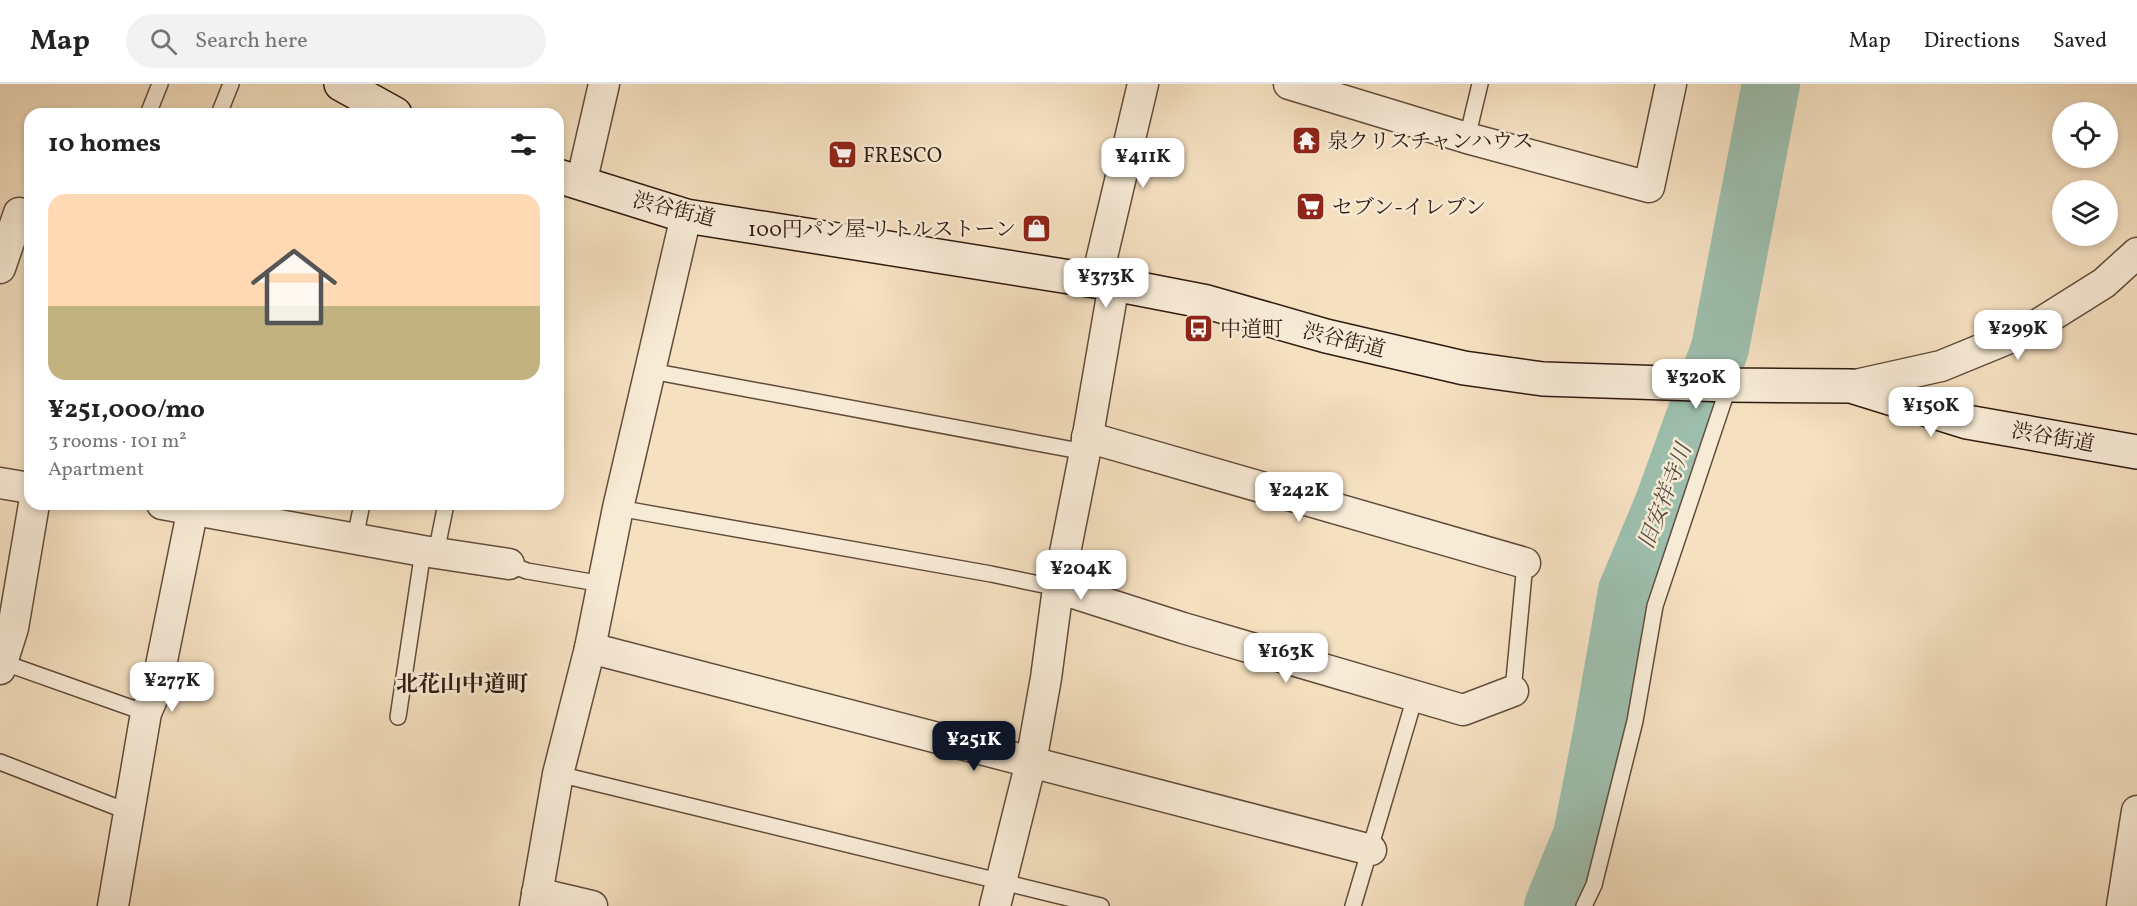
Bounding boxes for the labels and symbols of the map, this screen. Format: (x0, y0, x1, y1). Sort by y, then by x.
temple icon: 泉クリスチャンハウス (1290, 125, 1322, 157)
place label: 泉クリスチャンハウス (1327, 128, 1533, 157)
pin: ¥411K (1101, 138, 1185, 189)
supermarket icon: FRESCO (826, 139, 858, 171)
place label: FRESCO (863, 142, 942, 171)
street label: 渋谷街道 (629, 186, 718, 235)
supermarket icon: セブン-イレブン (1295, 191, 1327, 223)
place label: セブン-イレブン (1332, 194, 1486, 223)
shop icon: 100円パン屋 リトルストーン (1021, 213, 1053, 245)
place label: 100円パン屋 リトルストーン (748, 216, 1016, 245)
pin: ¥373K (1064, 258, 1148, 309)
pin: ¥299K (1976, 310, 2060, 361)
bus stop icon: 中道町 (1183, 313, 1215, 345)
place label: 中道町 (1220, 316, 1283, 345)
street label: 渋谷街道 (1299, 317, 1388, 366)
pin: ¥320K (1654, 359, 1738, 410)
pin: ¥150K (1889, 387, 1973, 438)
street label: 渋谷街道 (2009, 417, 2097, 460)
water label: 旧安祥寺川 (1632, 438, 1701, 554)
pin: ¥242K (1257, 472, 1341, 523)
pin: ¥204K (1039, 550, 1123, 601)
pin: ¥163K (1244, 633, 1328, 684)
pin: ¥277K (130, 662, 214, 713)
district label: 北花山中道町 (396, 670, 528, 701)
pin: ¥251K (932, 721, 1016, 772)

